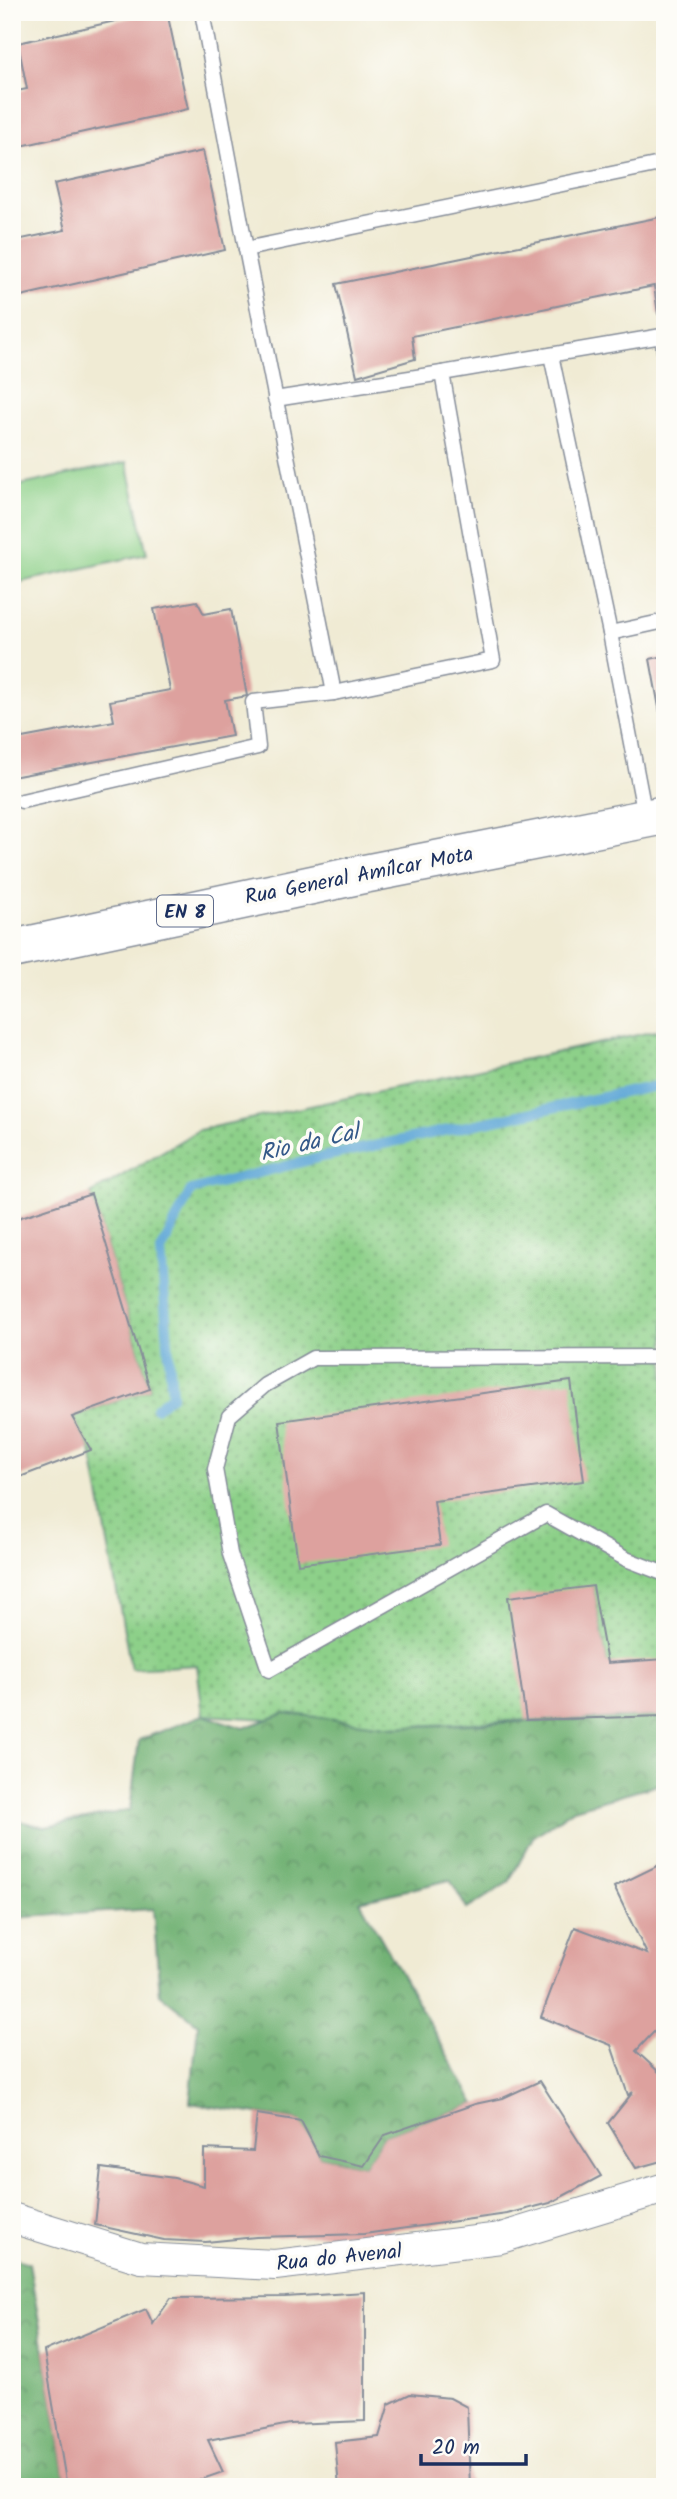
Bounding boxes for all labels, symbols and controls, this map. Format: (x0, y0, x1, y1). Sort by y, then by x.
street label: Rua General Amílcar Mota (242, 838, 476, 915)
road number: EN 8 (157, 896, 213, 926)
water label: Rio da Cal (257, 1114, 367, 1173)
street label: Rua do Avenal (275, 2235, 404, 2282)
scale bar (421, 2422, 526, 2466)
text: 20 m (432, 2432, 480, 2465)

